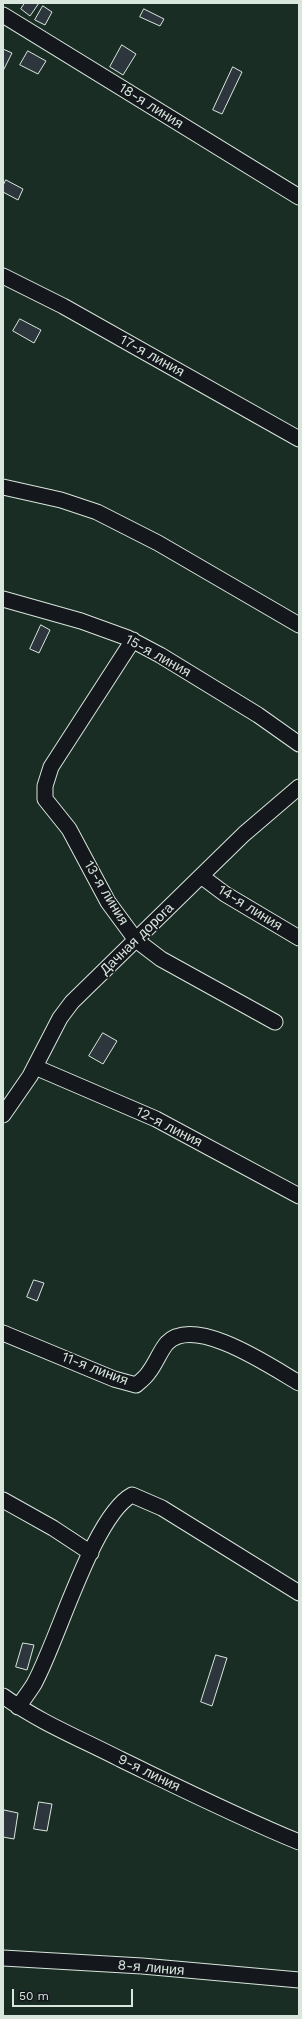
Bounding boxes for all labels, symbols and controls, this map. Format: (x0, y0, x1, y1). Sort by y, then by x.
street label: 18-я линия (116, 80, 186, 132)
street label: 17-я линия (117, 331, 187, 381)
street label: 15-я линия (122, 631, 194, 681)
street label: 13-я линия (80, 858, 132, 928)
street label: 14-я линия (215, 882, 285, 934)
street label: Дачная дорога (97, 900, 177, 978)
street label: 12-я линия (133, 1103, 205, 1151)
street label: 11-я линия (60, 1349, 130, 1389)
street label: 9-я линия (115, 1751, 183, 1795)
street label: 8-я линия (117, 1957, 185, 1979)
scale bar (14, 1981, 135, 2007)
text: 50 m (19, 1989, 49, 2003)

